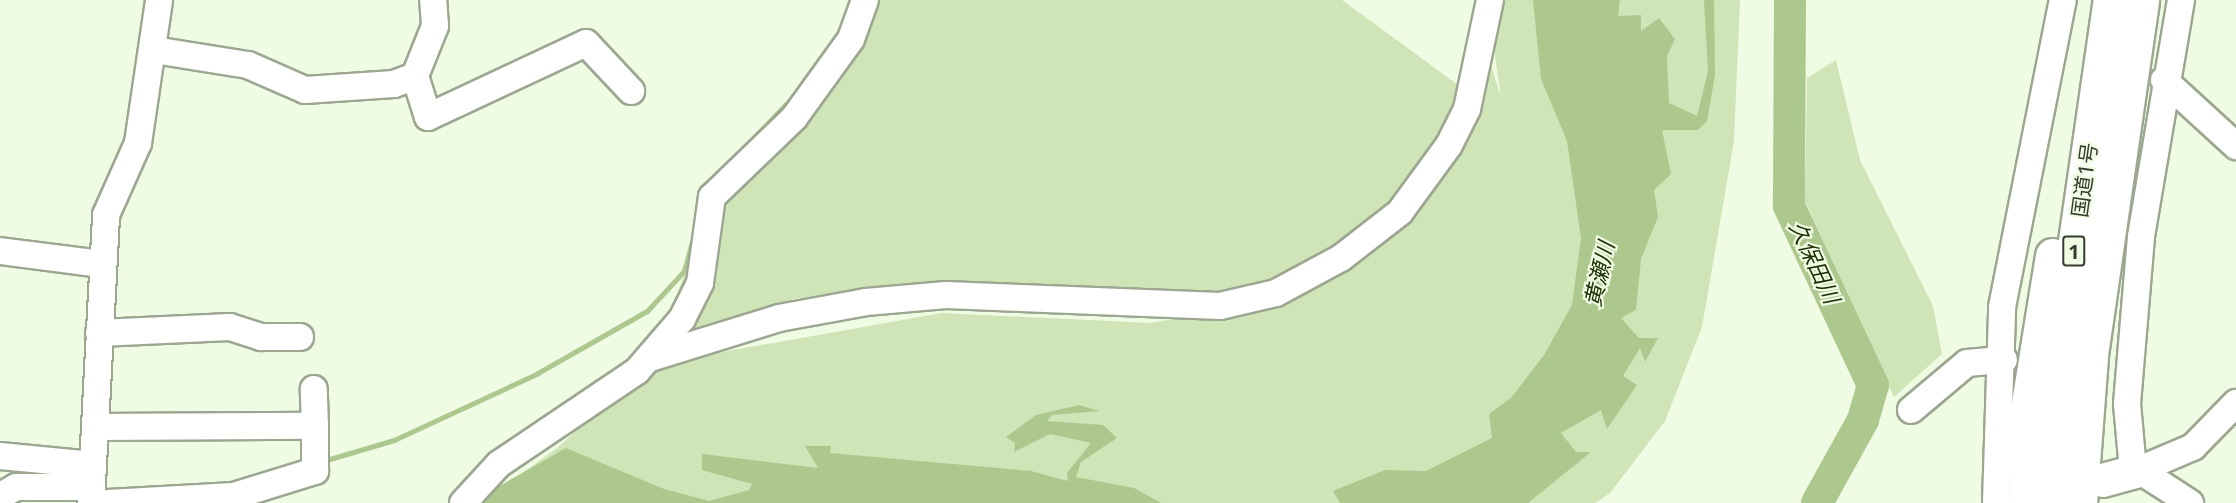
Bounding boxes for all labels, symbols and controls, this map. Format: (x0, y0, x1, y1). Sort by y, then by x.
street label: 国道1号 (2066, 141, 2102, 219)
water label: 久保田川 (1784, 217, 1846, 307)
road number: 1 (2062, 234, 2086, 268)
water label: 黄瀬川 (1579, 239, 1619, 309)

